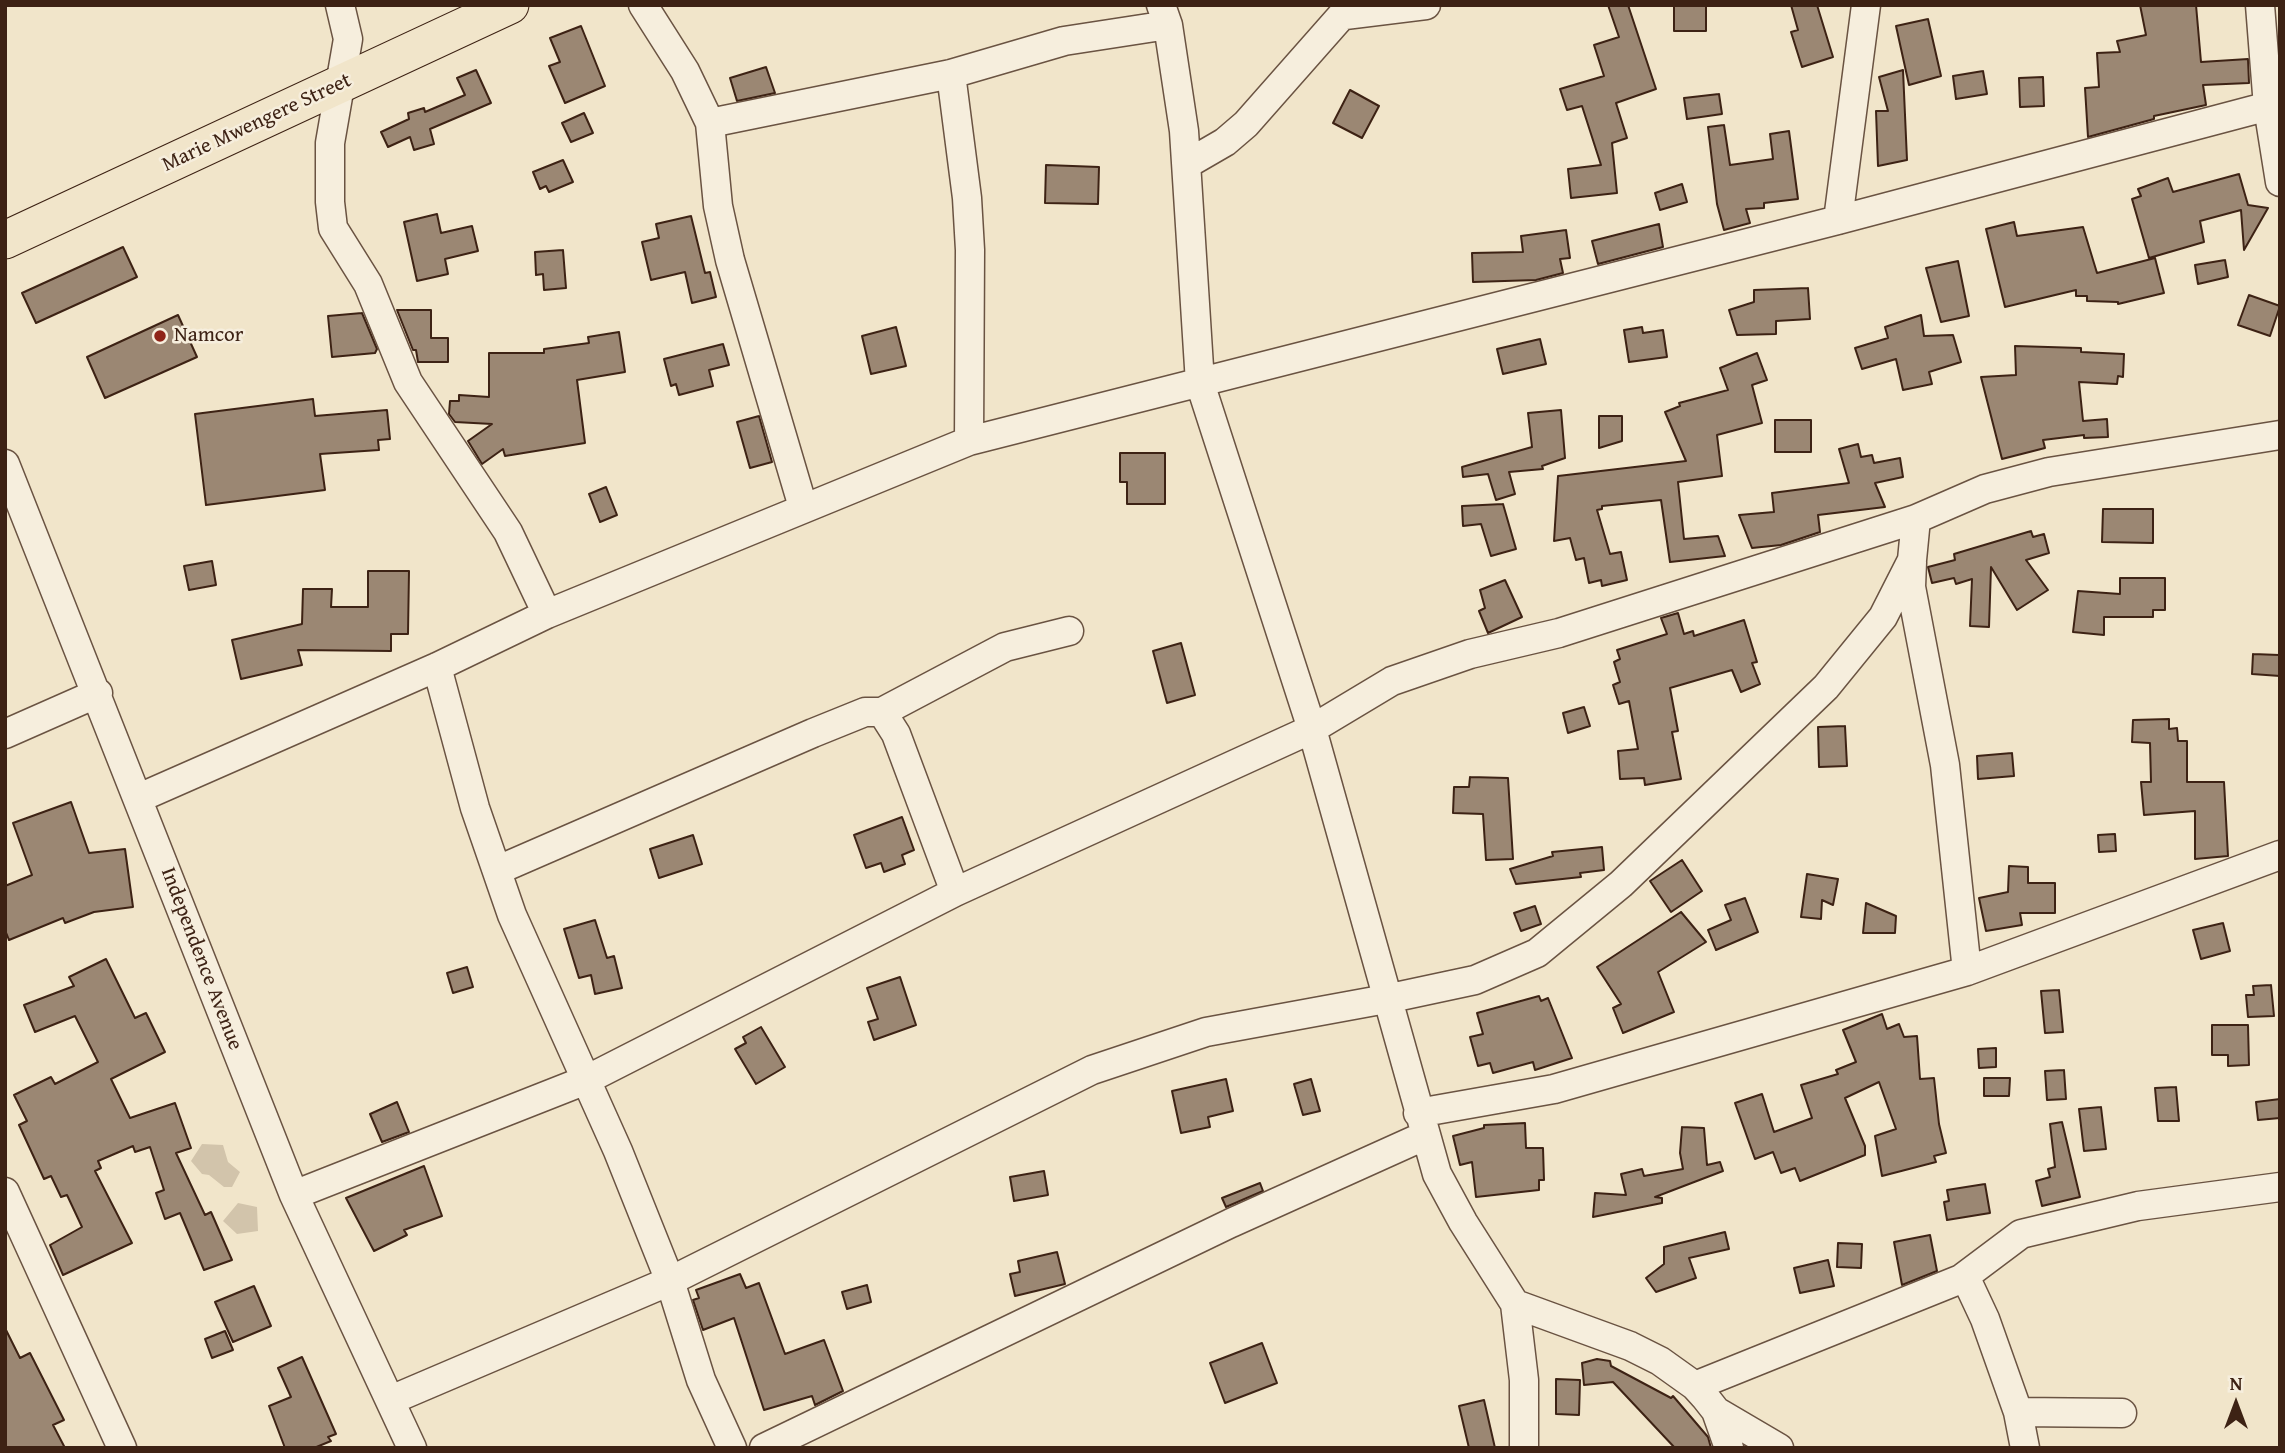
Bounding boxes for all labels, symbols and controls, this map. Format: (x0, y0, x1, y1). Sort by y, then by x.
street label: Marie Mwengere Street (158, 68, 356, 178)
place label: Namcor (174, 323, 243, 349)
marker: Namcor (152, 328, 168, 344)
street label: Independence Avenue (155, 864, 247, 1054)
north arrow (2201, 1369, 2271, 1439)
text: N (2230, 1369, 2242, 1397)

